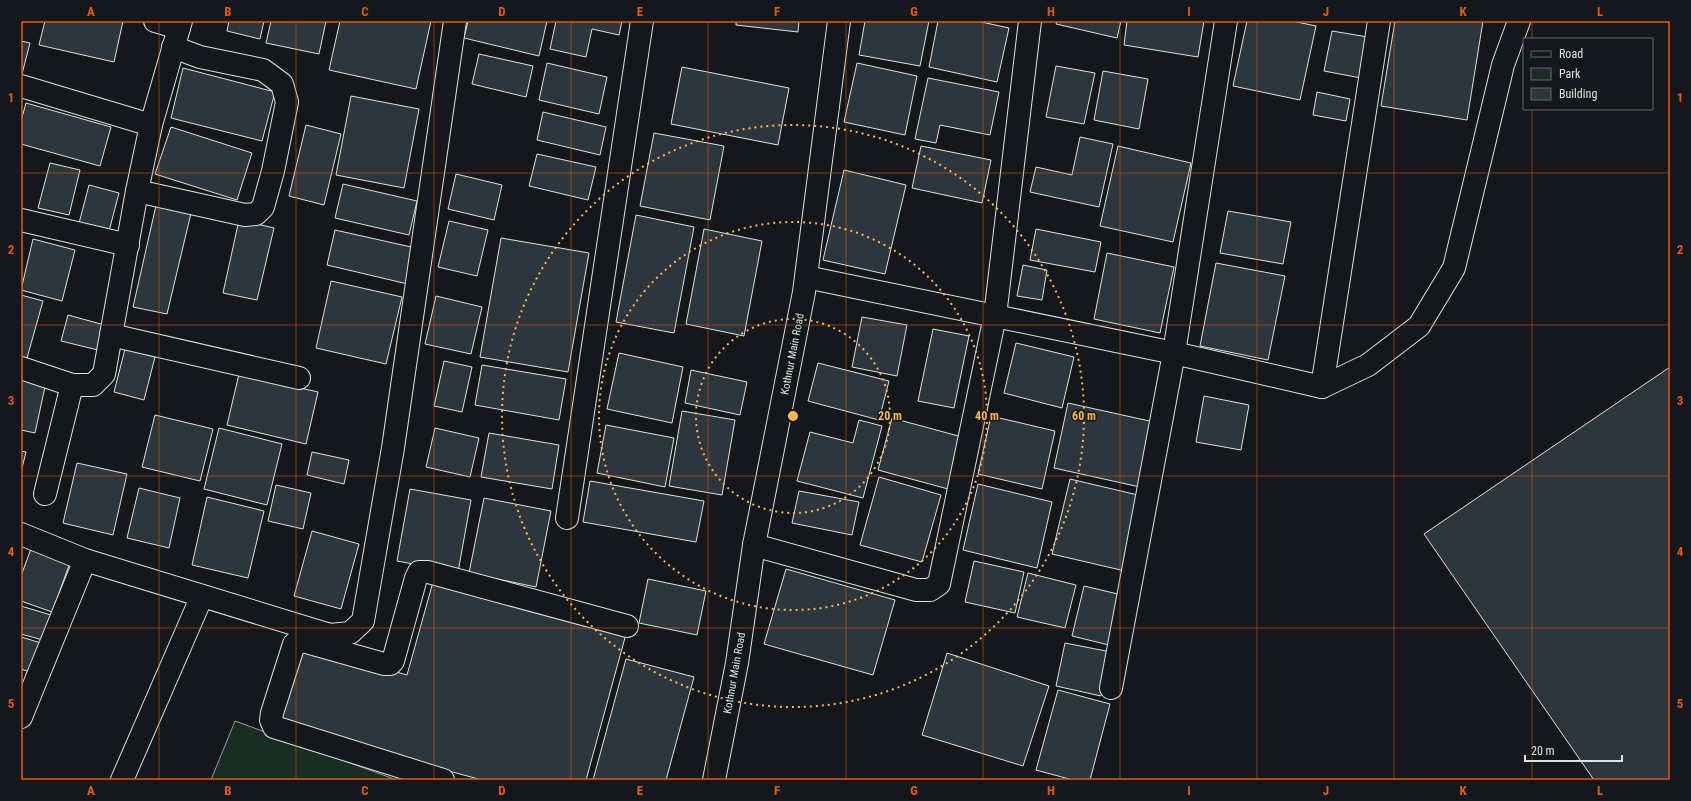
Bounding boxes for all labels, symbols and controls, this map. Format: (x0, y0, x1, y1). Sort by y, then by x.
text: A (87, 4, 95, 19)
text: B (224, 4, 232, 19)
text: C (361, 4, 369, 19)
text: D (498, 4, 506, 19)
text: E (637, 4, 644, 19)
text: F (774, 4, 780, 19)
text: G (910, 4, 918, 19)
text: H (1047, 4, 1055, 19)
text: I (1187, 4, 1191, 19)
text: J (1323, 4, 1329, 19)
text: K (1459, 4, 1467, 19)
text: L (1597, 4, 1603, 19)
legend (1523, 38, 1653, 110)
text: Road (1559, 47, 1583, 61)
text: Park (1559, 67, 1581, 81)
text: Building (1559, 87, 1597, 101)
text: 1 (8, 90, 14, 105)
text: 1 (1677, 90, 1683, 105)
text: 2 (8, 242, 15, 257)
text: 2 (1677, 242, 1684, 257)
street label: Kothnur Main Road (778, 312, 807, 396)
text: 3 (8, 393, 14, 408)
text: 3 (1677, 393, 1683, 408)
centre of rings (786, 409, 800, 423)
text: 20 m (878, 409, 902, 423)
text: 40 m (975, 409, 999, 423)
text: 60 m (1072, 409, 1096, 423)
text: 4 (8, 544, 15, 559)
text: 4 (1677, 544, 1684, 559)
street label: Kothnur Main Road (721, 631, 748, 715)
text: 5 (8, 696, 15, 711)
text: 5 (1677, 696, 1684, 711)
scale bar (1525, 737, 1622, 763)
text: 20 m (1531, 744, 1555, 758)
text: A (87, 783, 95, 798)
text: B (224, 783, 232, 798)
text: C (361, 783, 369, 798)
text: D (498, 783, 506, 798)
text: E (637, 783, 644, 798)
text: F (774, 783, 780, 798)
text: G (910, 783, 918, 798)
text: H (1047, 783, 1055, 798)
text: I (1187, 783, 1191, 798)
text: J (1323, 783, 1329, 798)
text: K (1459, 783, 1467, 798)
text: L (1597, 783, 1603, 798)

